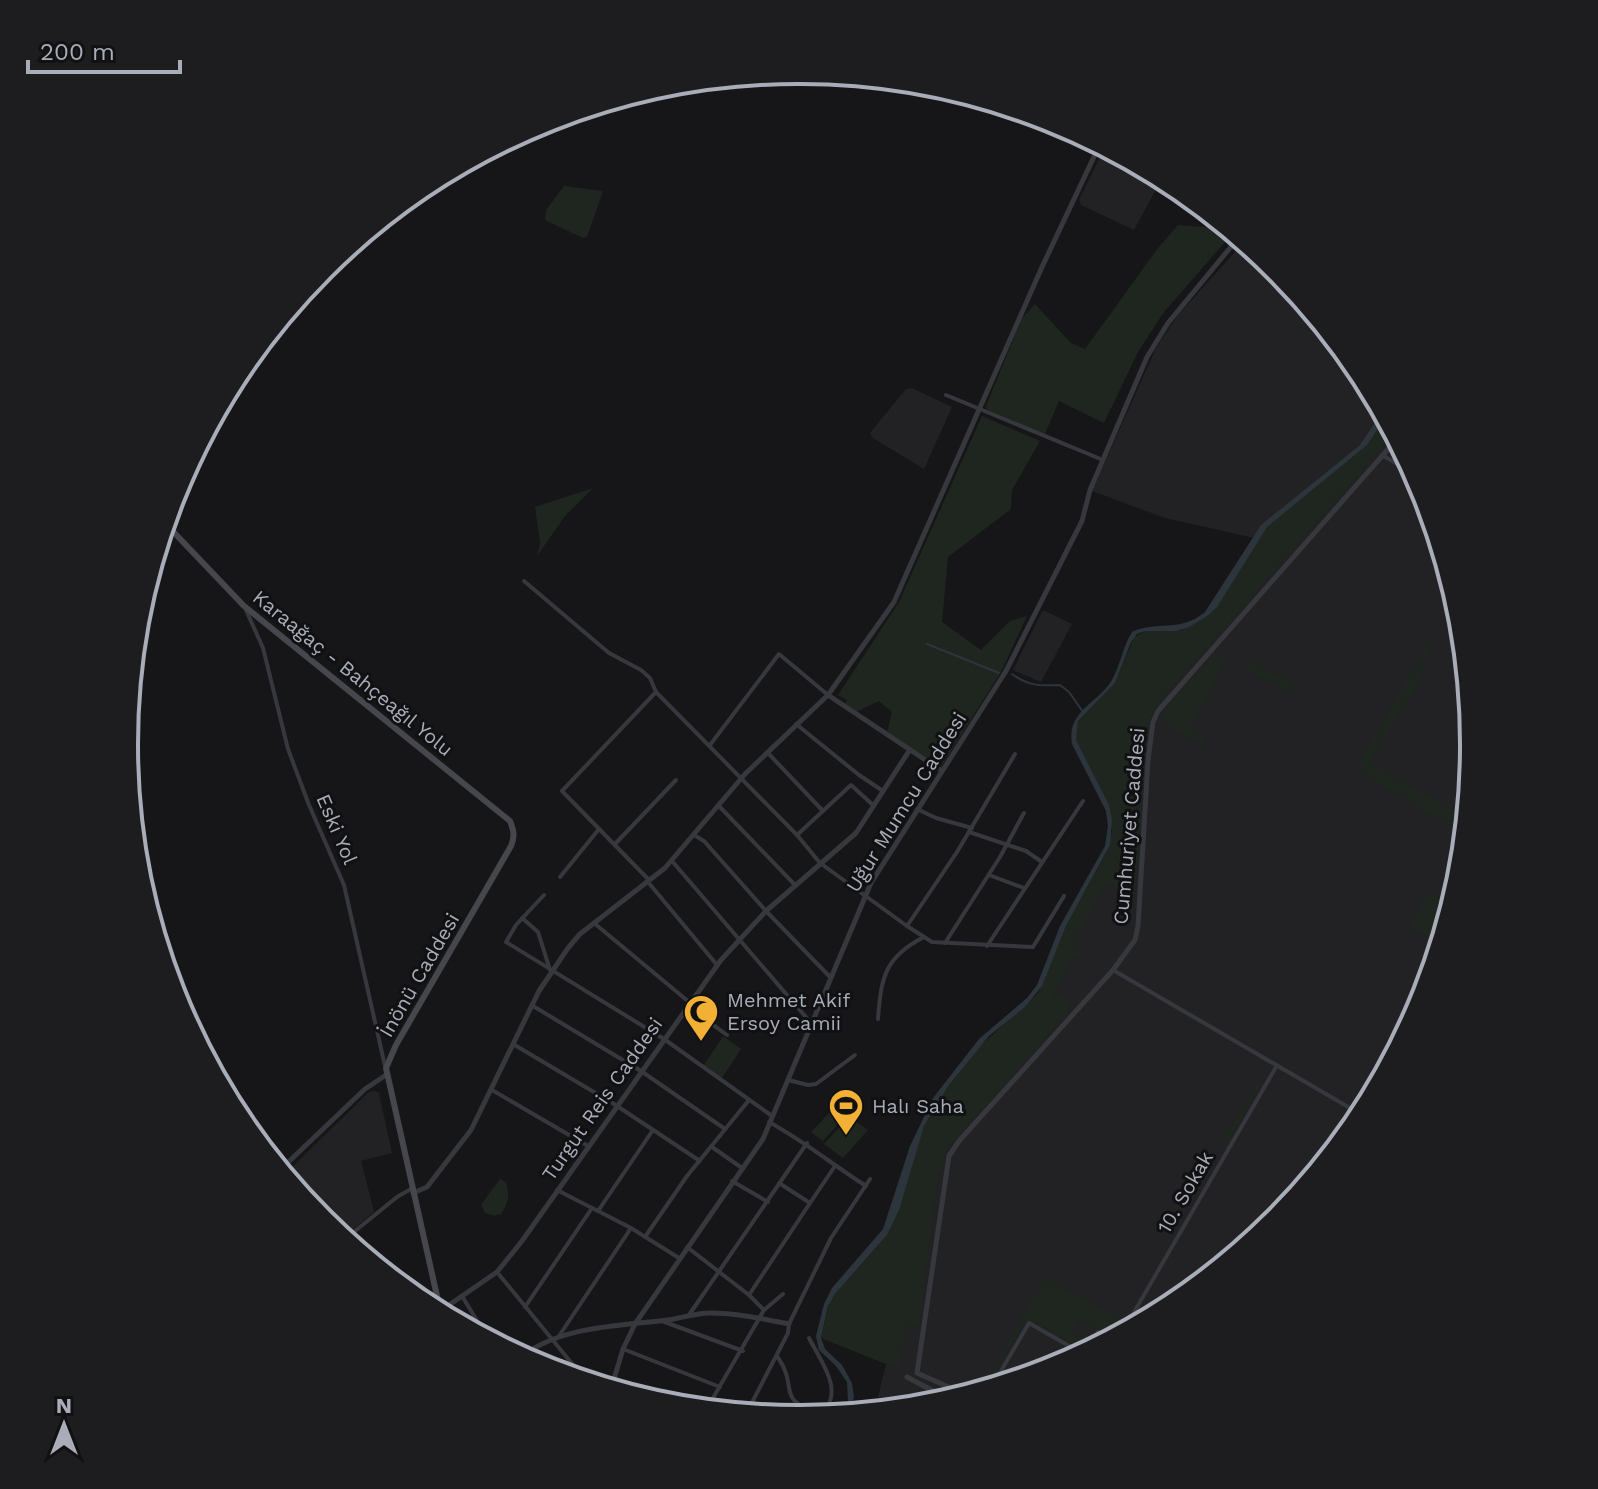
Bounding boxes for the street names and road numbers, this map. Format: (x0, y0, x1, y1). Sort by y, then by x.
street label: Karaağaç - Bahçeağıl Yolu (248, 585, 458, 761)
street label: Uğur Mumcu Caddesi (841, 708, 971, 896)
street label: Cumhuriyet Caddesi (1108, 727, 1150, 925)
street label: Eski Yol (311, 790, 363, 868)
street label: İnönü Caddesi (374, 909, 464, 1041)
street label: Turgut Reis Caddesi (537, 1013, 667, 1185)
street label: 10. Sokak (1152, 1147, 1218, 1237)

